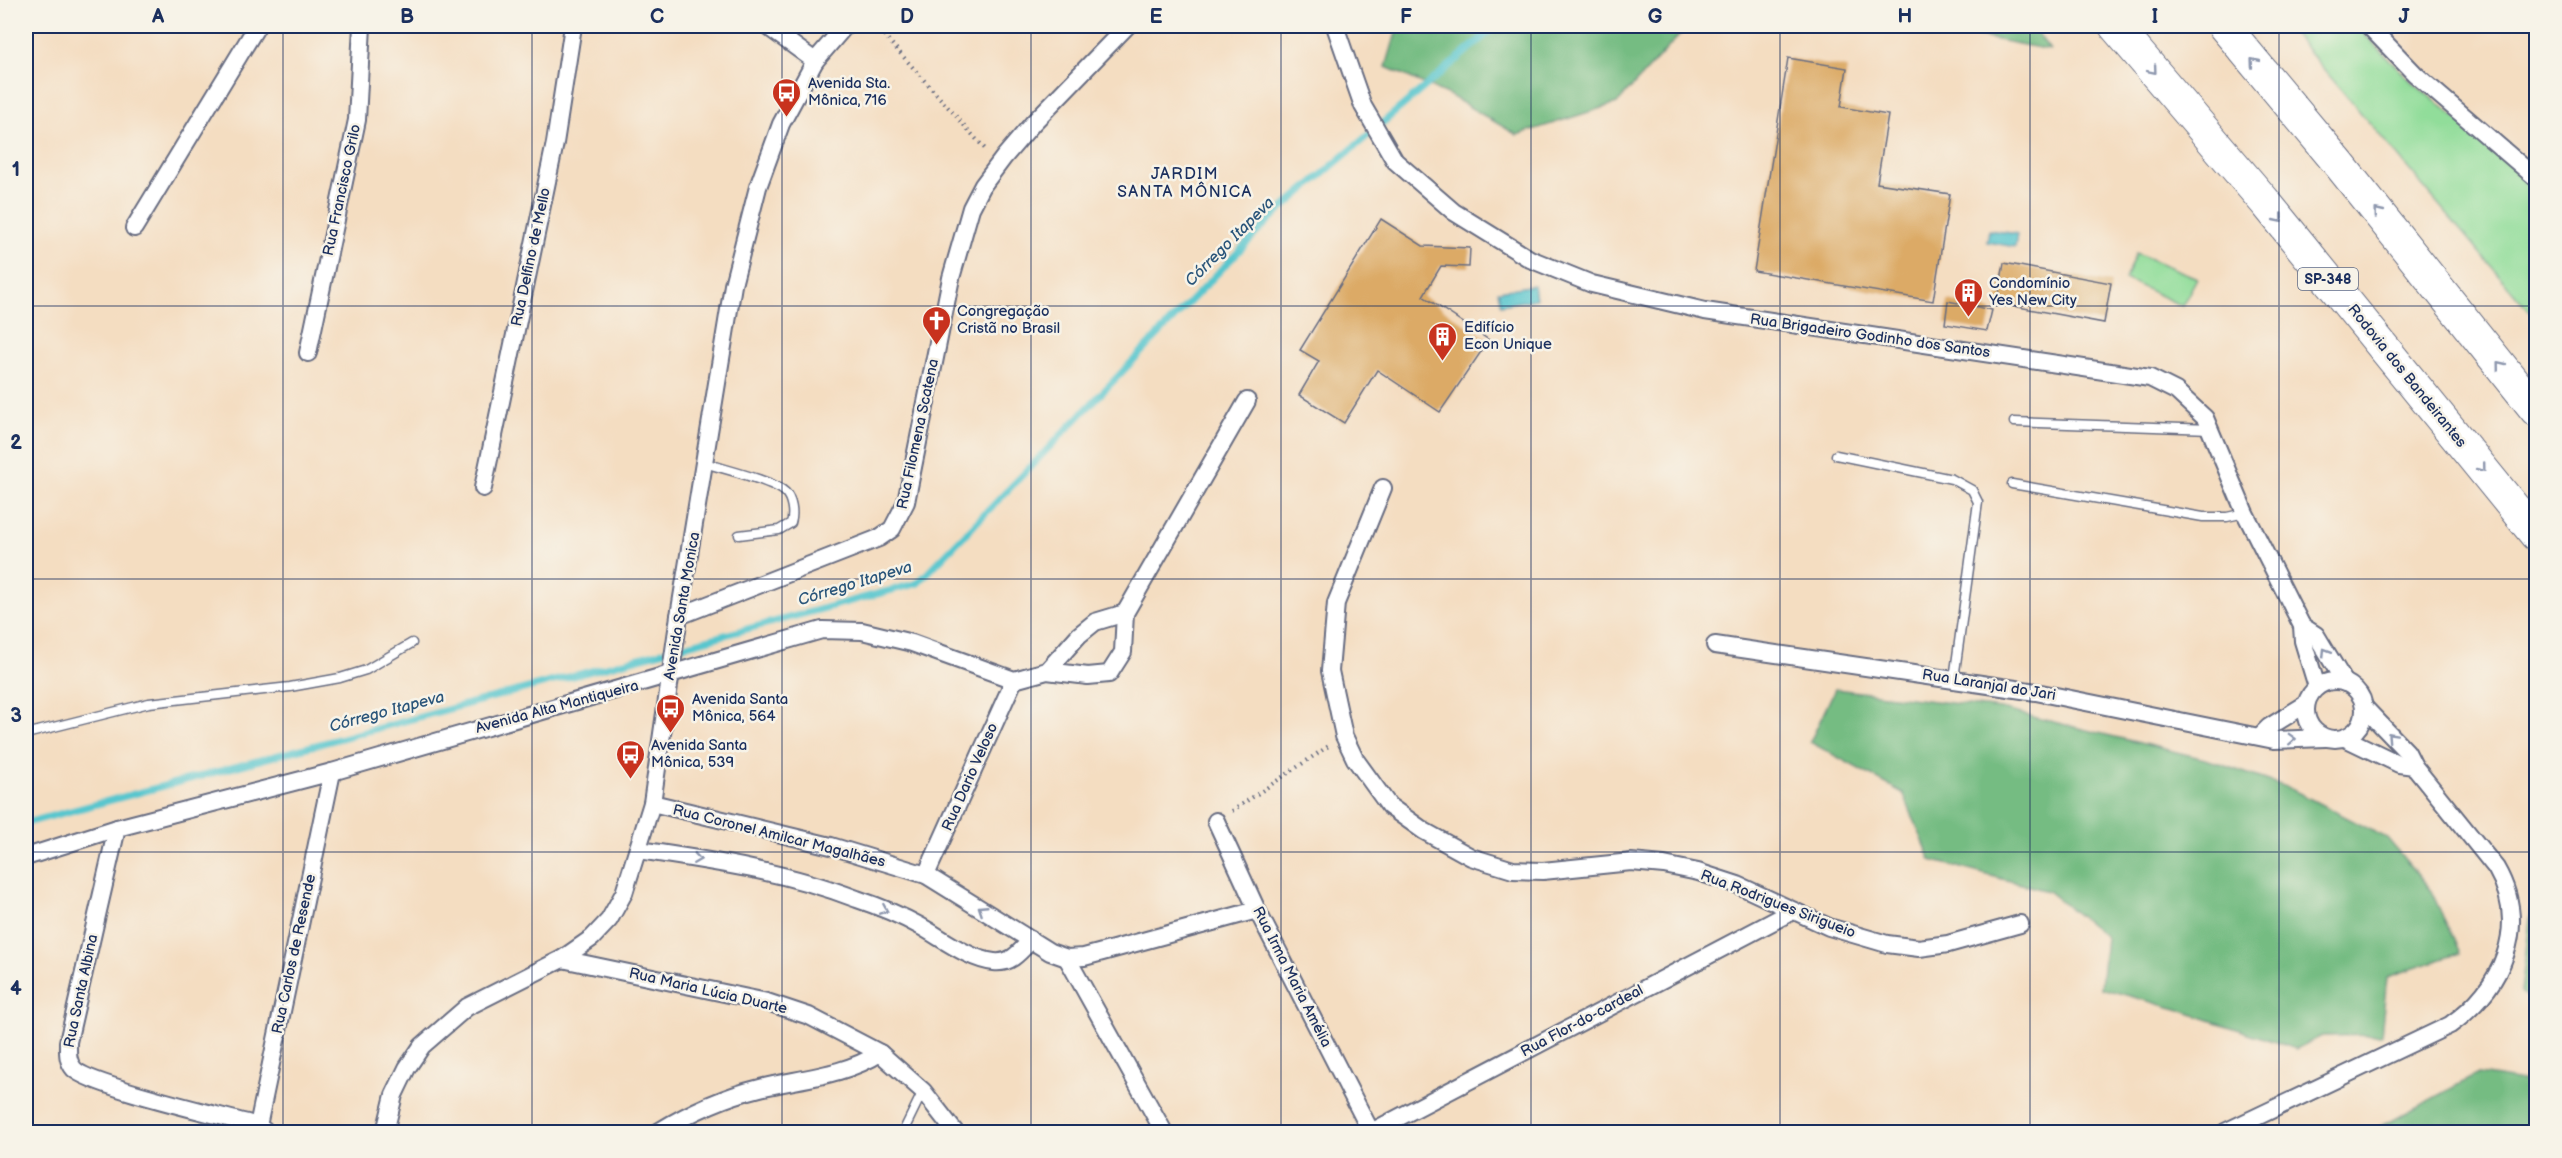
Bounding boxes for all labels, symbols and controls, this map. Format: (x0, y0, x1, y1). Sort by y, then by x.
text: A (151, 5, 165, 29)
text: B (400, 5, 414, 29)
text: C (650, 5, 664, 29)
text: D (900, 5, 914, 29)
text: E (1150, 5, 1163, 29)
text: F (1400, 5, 1412, 29)
text: G (1648, 5, 1663, 29)
text: H (1898, 5, 1912, 29)
text: I (2152, 5, 2158, 29)
text: J (2399, 5, 2411, 29)
one-way arrow (2251, 58, 2262, 69)
one-way arrow (2146, 63, 2157, 74)
place label: Avenida Sta. Mônica, 716 (808, 74, 890, 110)
bus stop icon: Avenida Sta. Mônica, 716 (771, 76, 803, 118)
street label: Rua Francisco Grilo (319, 123, 365, 257)
text: 1 (12, 158, 20, 182)
district label: JARDIM SANTA MÔNICA (1117, 165, 1253, 202)
street label: Rua Delfino de Mello (507, 186, 555, 328)
water label: Córrego Itapeva (1181, 193, 1279, 291)
one-way arrow (2374, 208, 2385, 219)
one-way arrow (2272, 212, 2283, 223)
road number: SP-348 (2298, 268, 2358, 290)
place label: Condomínio Yes New City (1988, 274, 2077, 310)
building icon: Condomínio Yes New City (1952, 276, 1984, 318)
street label: Rodovia dos Bandeirantes (2343, 301, 2471, 452)
place label: Congregação Cristã no Brasil (957, 302, 1060, 338)
church icon: Congregação Cristã no Brasil (920, 304, 952, 346)
street label: Rua Brigadeiro Godinho dos Santos (1749, 310, 1992, 362)
place label: Edifício Econ Unique (1464, 318, 1552, 354)
building icon: Edifício Econ Unique (1427, 320, 1459, 362)
street label: Rua Filomena Scatena (893, 357, 943, 511)
one-way arrow (2496, 361, 2507, 372)
text: 2 (10, 431, 22, 455)
one-way arrow (2474, 461, 2485, 472)
street label: Avenida Santa Monica (660, 530, 704, 682)
water label: Córrego Itapeva (796, 558, 914, 610)
one-way arrow (2322, 648, 2334, 658)
street label: Rua Laranjal do Jari (1921, 665, 2057, 705)
street label: Avenida Alta Mantiqueira (473, 676, 641, 738)
water label: Córrego Itapeva (327, 688, 447, 736)
place label: Avenida Santa Mônica, 564 (692, 690, 788, 726)
bus stop icon: Avenida Santa Mônica, 564 (655, 692, 687, 734)
text: 3 (10, 704, 22, 728)
street label: Rua Dario Veloso (938, 720, 1002, 834)
one-way arrow (2387, 732, 2398, 742)
one-way arrow (2288, 733, 2297, 745)
place label: Avenida Santa Mônica, 539 (651, 736, 747, 772)
bus stop icon: Avenida Santa Mônica, 539 (614, 738, 646, 780)
street label: Rua Coronel Amilcar Magalhães (671, 800, 888, 872)
one-way arrow (692, 852, 701, 864)
street label: Rua Rodrigues Sirigueio (1698, 866, 1858, 942)
street label: Rua Carlos de Resende (268, 872, 320, 1036)
one-way arrow (878, 903, 889, 915)
street label: Rua Irma Maria Amélia (1248, 903, 1336, 1051)
one-way arrow (977, 905, 988, 916)
street label: Rua Santa Albina (60, 933, 102, 1049)
street label: Rua Maria Lúcia Duarte (627, 964, 789, 1018)
text: 4 (10, 977, 22, 1001)
street label: Rua Flor-do-cardeal (1517, 981, 1647, 1061)

